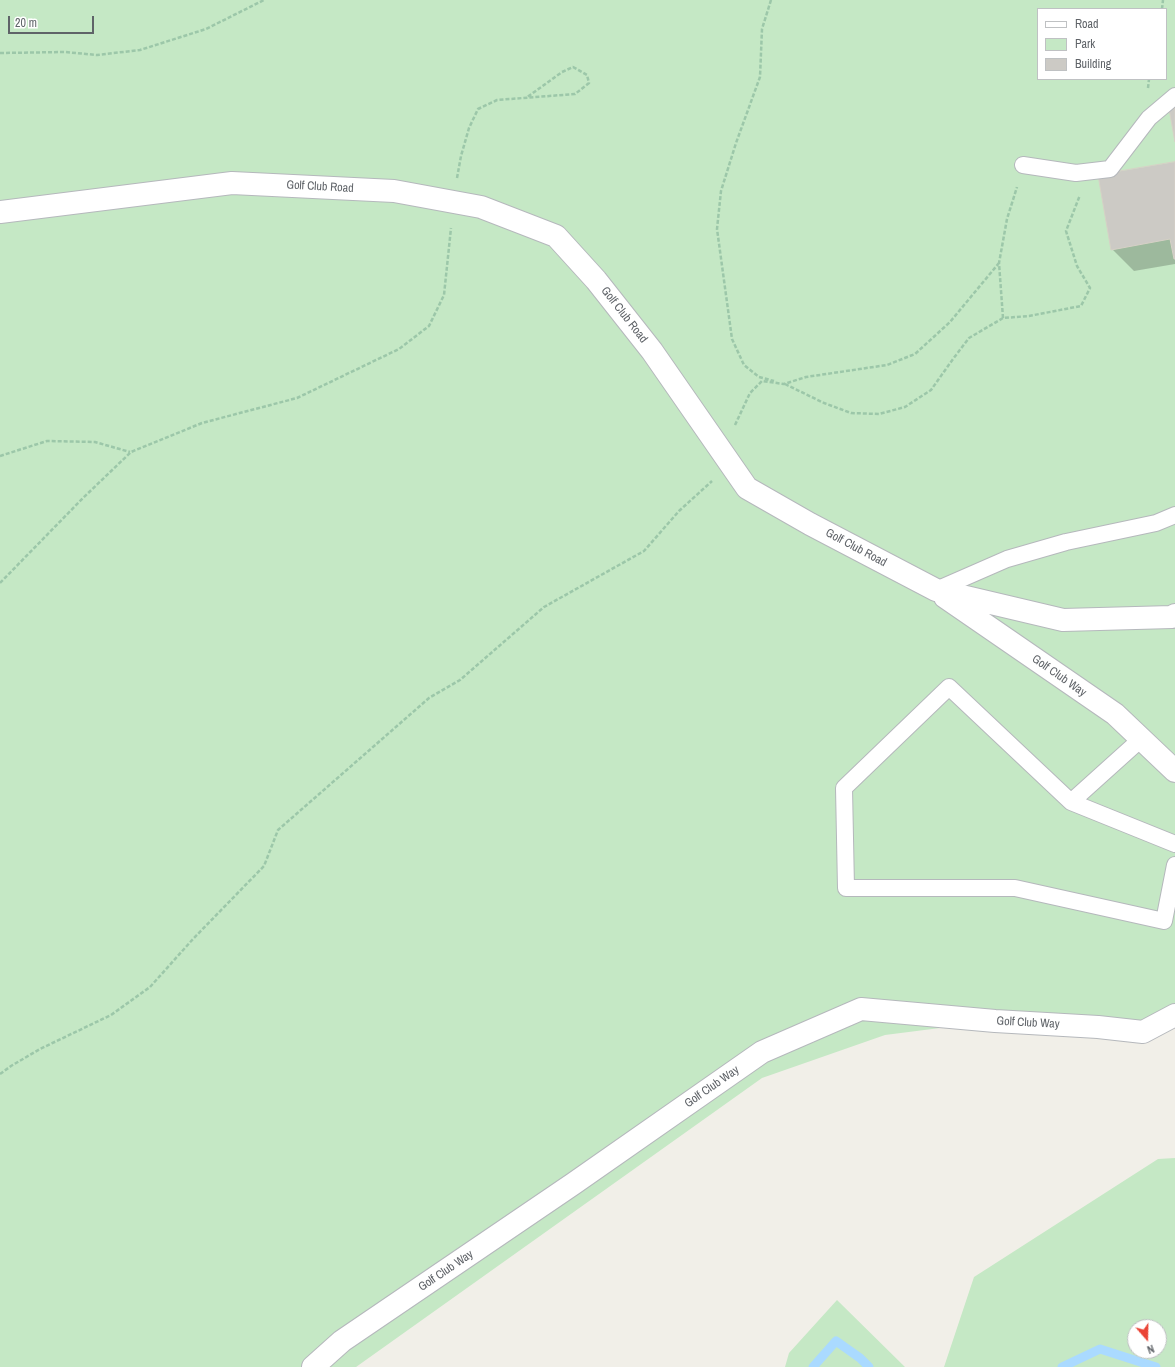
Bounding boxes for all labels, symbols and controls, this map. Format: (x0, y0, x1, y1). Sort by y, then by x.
scale bar (10, 8, 96, 34)
legend (1037, 8, 1167, 80)
text: 20 m (15, 15, 37, 31)
text: Road (1075, 16, 1099, 32)
text: Park (1075, 36, 1095, 52)
text: Building (1075, 56, 1111, 72)
street label: Golf Club Road (286, 178, 354, 196)
street label: Golf Club Road (598, 284, 650, 346)
street label: Golf Club Road (823, 526, 889, 570)
street label: Golf Club Way (1029, 652, 1089, 700)
street label: Golf Club Way (996, 1014, 1060, 1032)
street label: Golf Club Way (682, 1063, 742, 1111)
street label: Golf Club Way (416, 1247, 476, 1295)
north arrow (1127, 1319, 1167, 1359)
text: N (1145, 1342, 1156, 1357)

